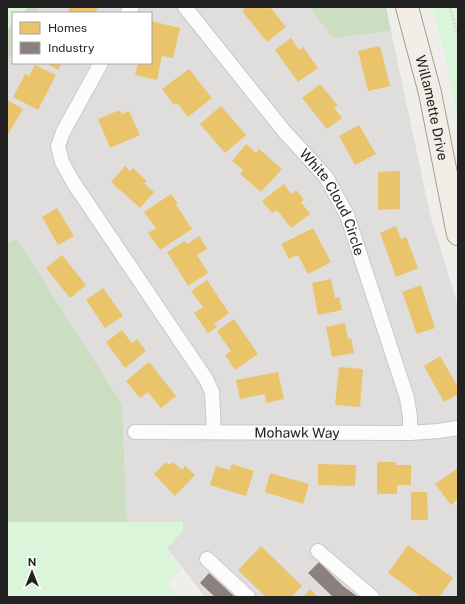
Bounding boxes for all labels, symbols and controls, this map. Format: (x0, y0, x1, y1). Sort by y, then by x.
legend (12, 12, 152, 64)
text: Homes (48, 21, 87, 35)
text: Industry (48, 41, 95, 55)
street label: Willamette Drive (412, 53, 451, 162)
street label: White Cloud Circle (296, 146, 368, 257)
street label: Mohawk Way (254, 424, 340, 441)
north arrow (12, 552, 52, 592)
text: N (28, 556, 36, 568)

